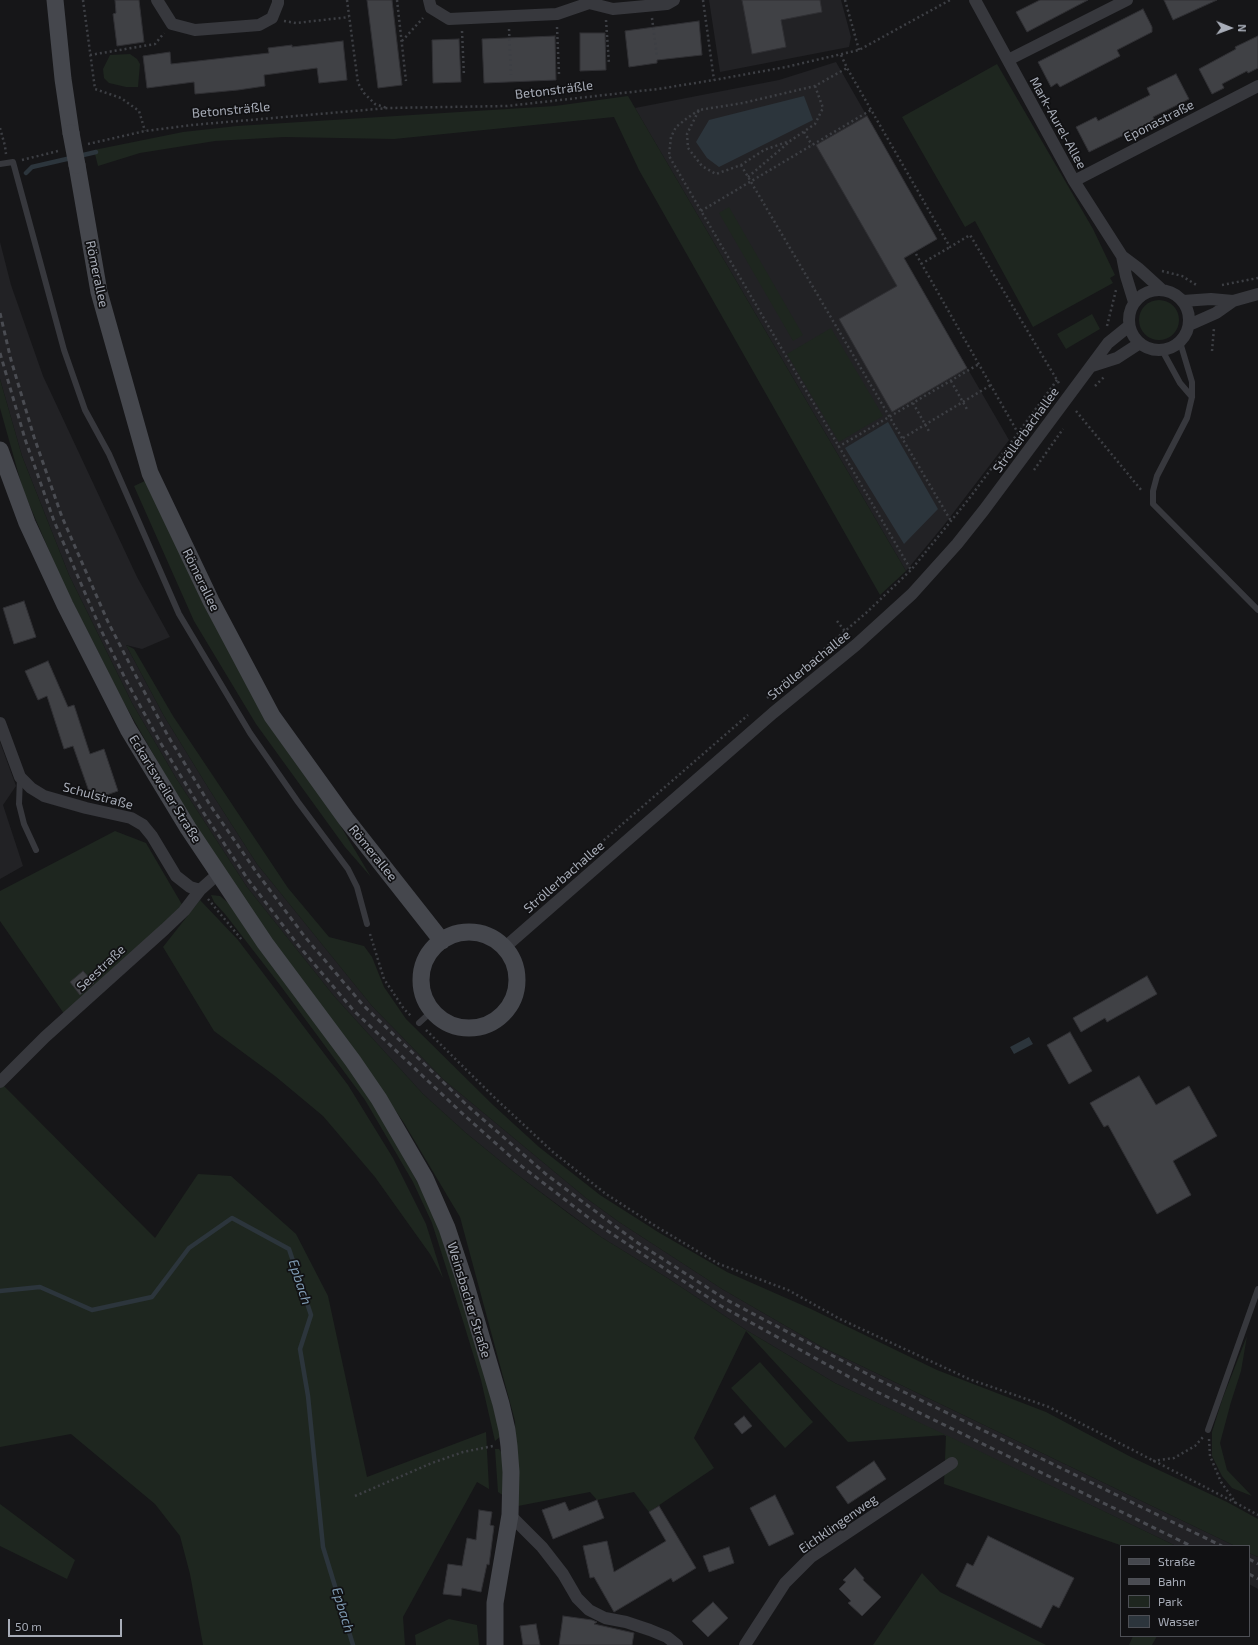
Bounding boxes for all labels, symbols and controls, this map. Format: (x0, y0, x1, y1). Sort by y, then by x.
north arrow (1210, 8, 1250, 48)
text: N (1236, 24, 1249, 32)
street label: Mark-Aurel-Allee (1026, 74, 1090, 172)
street label: Betonsträßle (514, 77, 594, 103)
street label: Eponastraße (1121, 97, 1197, 145)
street label: Betonsträßle (191, 99, 271, 121)
street label: Römerallee (82, 239, 112, 309)
street label: Ströllerbachallee (990, 384, 1062, 476)
street label: Römerallee (179, 546, 223, 614)
street label: Ströllerbachallee (765, 627, 853, 703)
street label: Eckartsweiler Straße (125, 732, 205, 846)
street label: Schulstraße (61, 779, 135, 813)
street label: Römerallee (346, 822, 400, 884)
street label: Ströllerbachallee (520, 838, 608, 916)
street label: Seestraße (73, 942, 129, 994)
street label: Weinsbacher Straße (444, 1240, 494, 1360)
water label: Epbach (285, 1257, 315, 1307)
street label: Eichklingenweg (796, 1491, 880, 1557)
legend (1120, 1545, 1250, 1637)
text: Straße (1158, 1554, 1195, 1568)
text: Bahn (1158, 1574, 1186, 1588)
water label: Epbach (328, 1585, 358, 1635)
text: Park (1158, 1594, 1183, 1608)
scale bar (10, 1611, 124, 1637)
text: Wasser (1158, 1614, 1199, 1628)
text: 50 m (15, 1619, 42, 1633)

